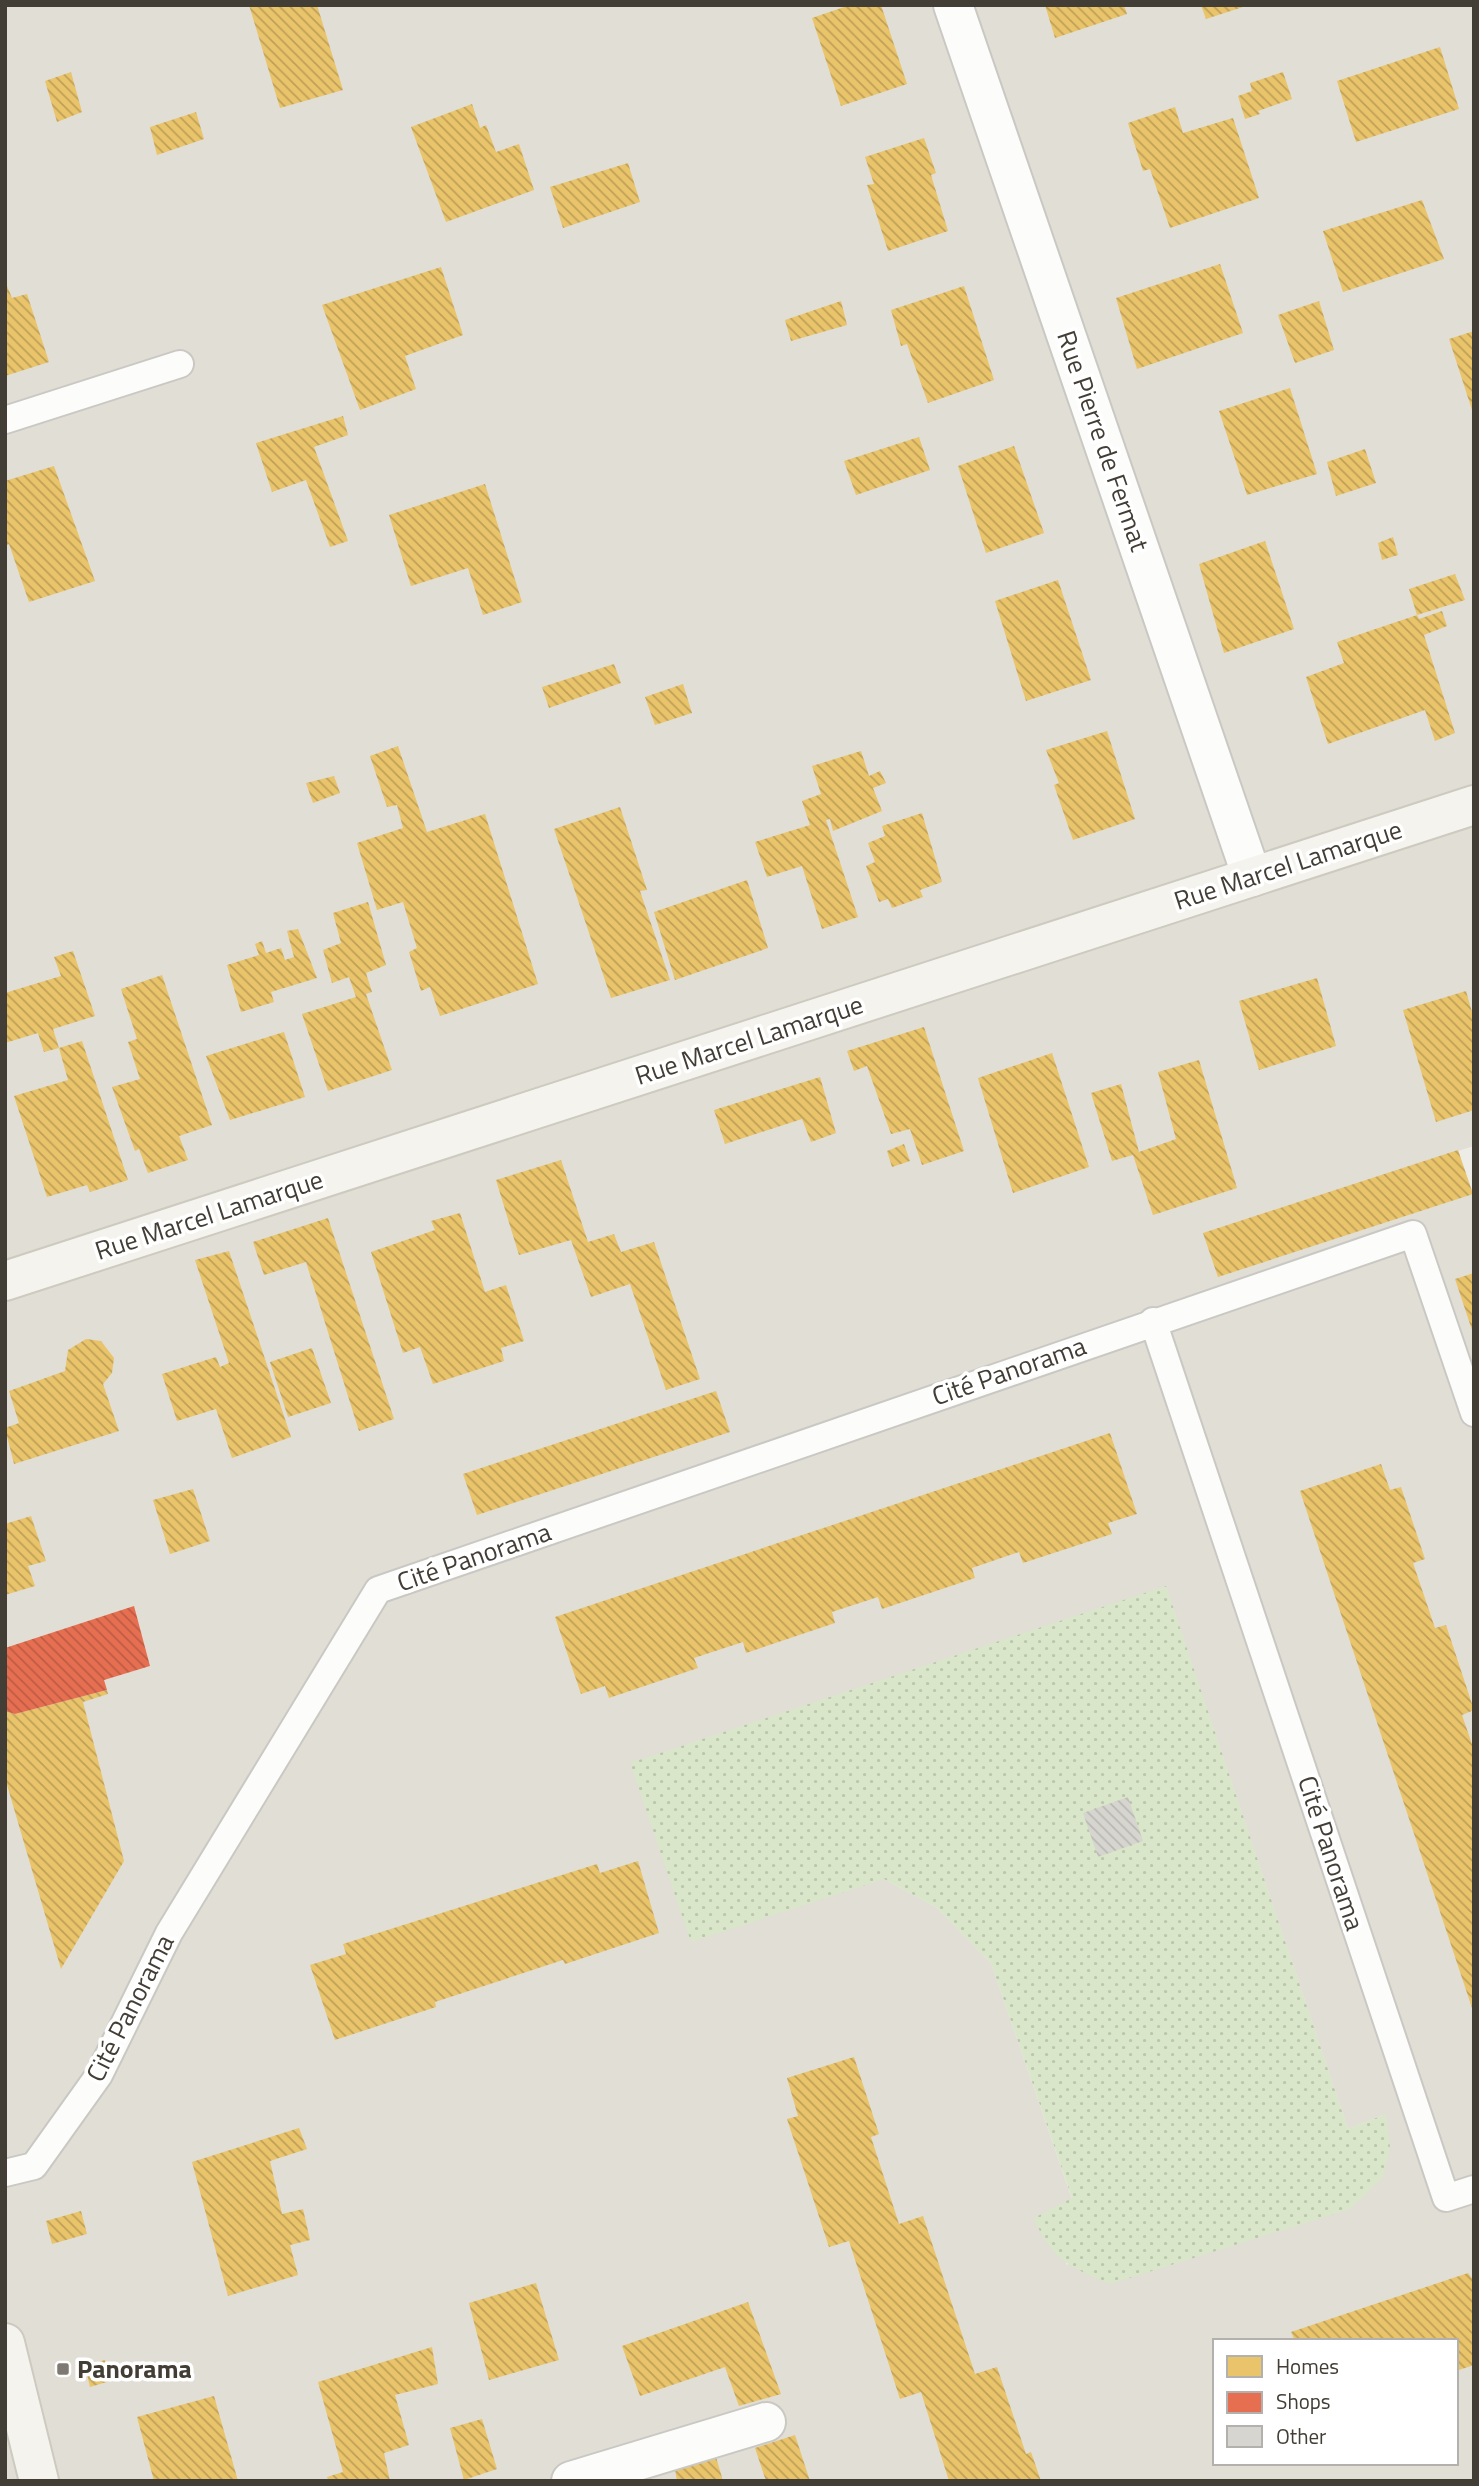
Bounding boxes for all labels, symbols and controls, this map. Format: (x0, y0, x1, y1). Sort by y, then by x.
street label: Rue Pierre de Fermat (1047, 325, 1160, 557)
street label: Rue Marcel Lamarque (1169, 809, 1407, 920)
street label: Rue Marcel Lamarque (630, 984, 868, 1095)
street label: Rue Marcel Lamarque (90, 1159, 328, 1270)
street label: Cité Panorama (927, 1326, 1091, 1415)
street label: Cité Panorama (392, 1512, 556, 1601)
street label: Cité Panorama (1288, 1770, 1375, 1935)
street label: Cité Panorama (76, 1927, 183, 2088)
legend (1213, 2339, 1458, 2465)
place label: Panorama (77, 2349, 192, 2388)
text: Homes (1276, 2350, 1339, 2382)
marker: Panorama (55, 2361, 71, 2377)
text: Shops (1276, 2385, 1331, 2417)
text: Other (1276, 2420, 1326, 2452)

